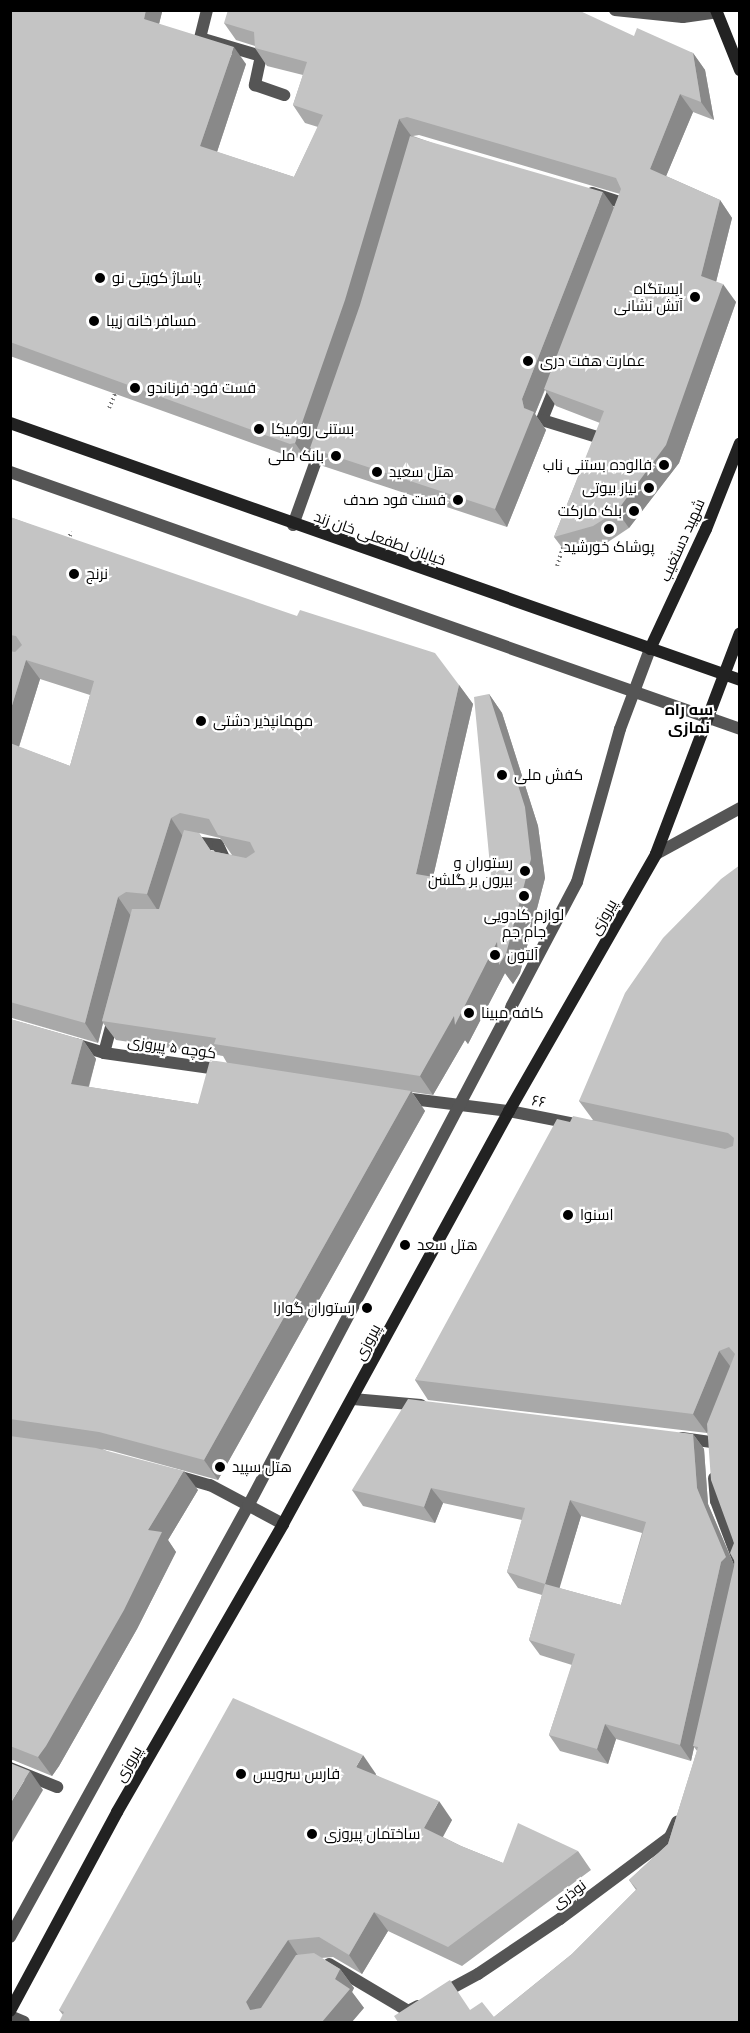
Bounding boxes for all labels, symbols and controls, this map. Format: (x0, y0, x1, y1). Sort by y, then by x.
place label: پاساژ کویتی نو (112, 269, 201, 287)
marker: پاساژ کویتی نو (93, 271, 107, 285)
place label: ایستگاه آتش نشانی (614, 279, 683, 314)
marker: ایستگاه آتش نشانی (688, 290, 702, 304)
place label: مسافر خانه زیبا (106, 312, 196, 330)
marker: مسافر خانه زیبا (87, 314, 101, 328)
place label: عمارت هفت دری (540, 352, 645, 370)
marker: عمارت هفت دری (521, 354, 535, 368)
place label: فست فود فرناندو (147, 379, 256, 397)
marker: فست فود فرناندو (128, 381, 142, 395)
place label: بستنی رومیکا (271, 420, 354, 438)
marker: بستنی رومیکا (252, 422, 266, 436)
place label: بانک ملی (268, 447, 324, 465)
marker: بانک ملی (329, 449, 343, 463)
place label: فالوده بستنی ناب (543, 456, 652, 474)
marker: فالوده بستنی ناب (657, 458, 671, 472)
place label: هتل سعيد (389, 463, 454, 481)
marker: هتل سعيد (370, 465, 384, 479)
place label: نیاز بیوتی (582, 479, 637, 497)
marker: نیاز بیوتی (642, 481, 656, 495)
place label: فست فود صدف (343, 491, 446, 509)
marker: فست فود صدف (451, 493, 465, 507)
street label: شهید دستغیب (656, 496, 708, 584)
place label: بلک مارکت (558, 502, 622, 520)
marker: بلک مارکت (627, 504, 641, 518)
street label: خیابان لطفعلی خان زند (312, 507, 448, 569)
marker: پوشاک خورشید (602, 522, 616, 536)
place label: پوشاک خورشید (564, 538, 654, 556)
place label: نرنج (86, 565, 108, 583)
marker: نرنج (67, 567, 81, 581)
district label: سه راه نمازی (665, 699, 713, 737)
place label: مهمانپذیر دشتی (213, 712, 313, 730)
marker: مهمانپذیر دشتی (194, 714, 208, 728)
place label: کفش ملی (514, 766, 583, 784)
marker: کفش ملی (495, 768, 509, 782)
place label: رستوران و بیرون بر گلشن (428, 853, 513, 888)
marker: رستوران و بیرون بر گلشن (518, 864, 532, 878)
marker: لوازم کادویی جام جم (517, 889, 531, 903)
street label: پیروزی (586, 896, 620, 938)
place label: لوازم کادویی جام جم (484, 905, 564, 940)
place label: آلتون (507, 946, 538, 964)
marker: آلتون (488, 948, 502, 962)
place label: کافه مبینا (481, 1004, 544, 1022)
marker: کافه مبینا (462, 1006, 476, 1020)
street label: کوچه ۵ پیروزی (126, 1032, 218, 1062)
street label: ۶۶ (530, 1091, 548, 1111)
place label: اسنوا (580, 1206, 614, 1224)
marker: اسنوا (561, 1208, 575, 1222)
place label: هتل سعد (417, 1236, 478, 1254)
marker: هتل سعد (398, 1238, 412, 1252)
place label: رستوران گوارا (273, 1299, 355, 1317)
marker: رستوران گوارا (360, 1301, 374, 1315)
street label: پیروزی (350, 1321, 384, 1363)
place label: هتل سپید (232, 1458, 292, 1476)
marker: هتل سپید (213, 1460, 227, 1474)
street label: پیروزی (111, 1743, 145, 1785)
place label: فارس سرویس (253, 1765, 340, 1783)
marker: فارس سرویس (234, 1767, 248, 1781)
place label: ساختمان پیروزی (324, 1825, 420, 1843)
marker: ساختمان پیروزی (305, 1827, 319, 1841)
street label: نوذری (549, 1876, 589, 1912)

